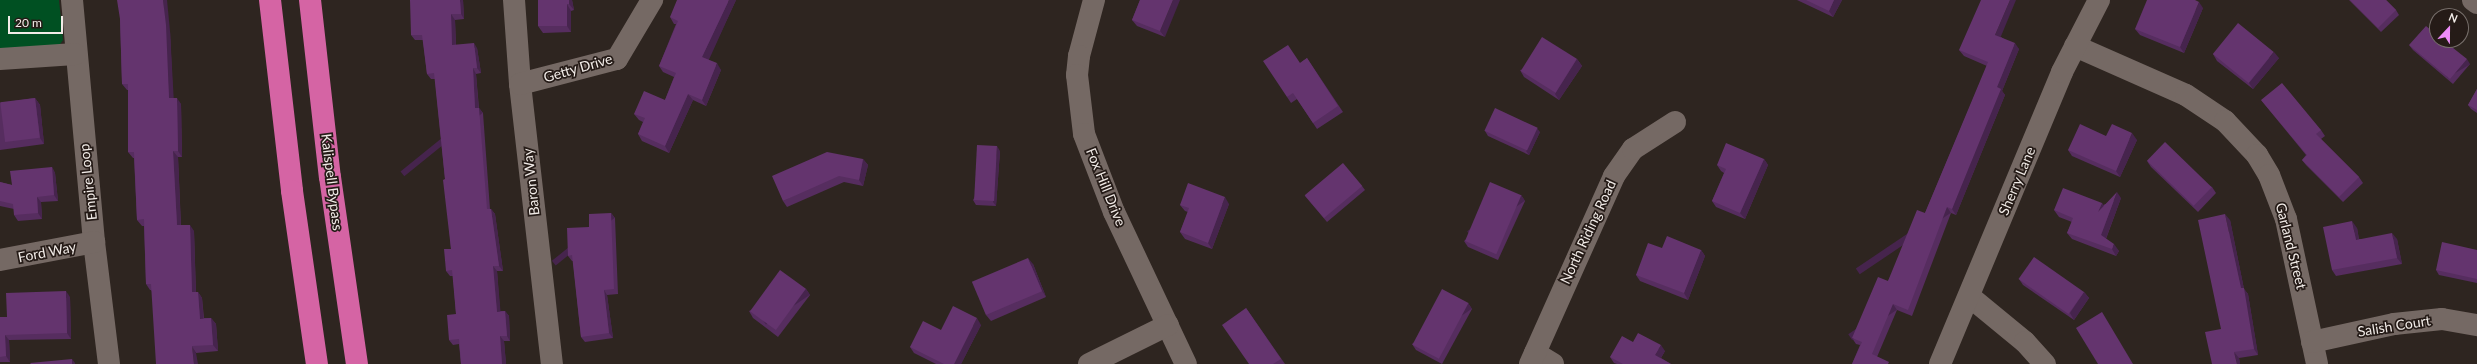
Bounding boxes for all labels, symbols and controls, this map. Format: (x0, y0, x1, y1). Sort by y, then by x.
scale bar (10, 8, 65, 34)
north arrow (2429, 8, 2469, 48)
text: N (2447, 10, 2460, 25)
text: 20 m (15, 15, 42, 30)
street label: Getty Drive (541, 50, 615, 86)
street label: Kalispell Bypass (318, 133, 346, 231)
street label: Empire Loop (76, 143, 100, 221)
street label: Sherry Lane (1995, 144, 2039, 218)
street label: Fox Hill Drive (1083, 145, 1129, 229)
street label: Baron Way (519, 147, 543, 217)
street label: North Riding Road (1557, 177, 1619, 287)
street label: Garland Street (2272, 201, 2310, 291)
street label: Ford Way (16, 238, 78, 266)
street label: Salish Court (2356, 312, 2432, 340)

